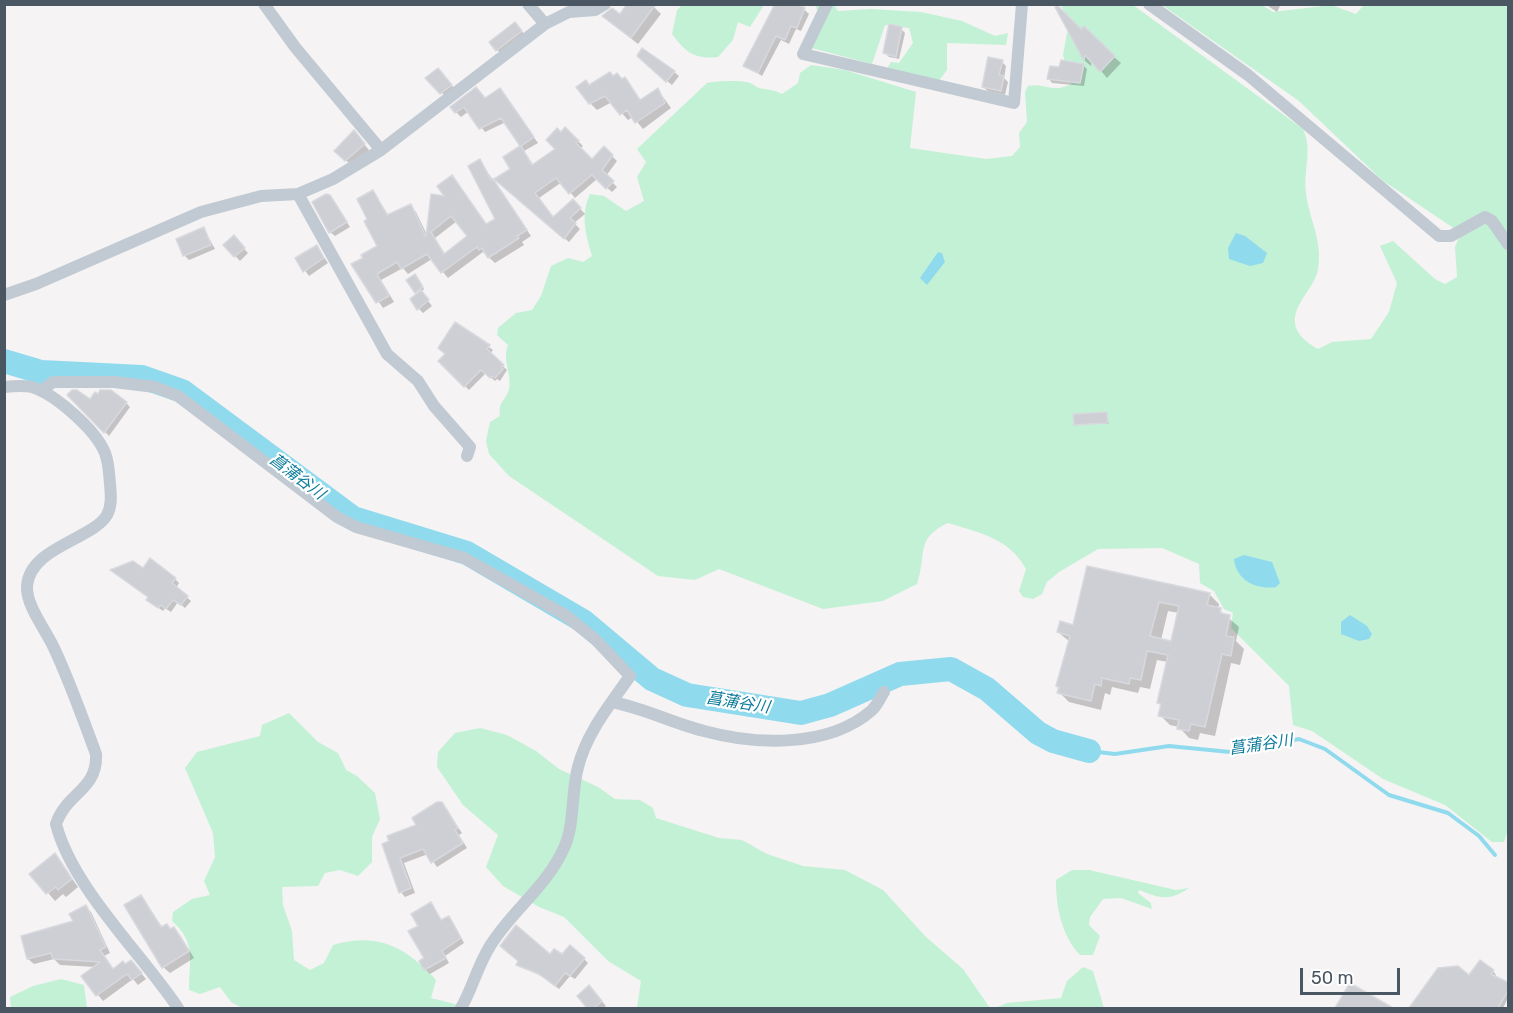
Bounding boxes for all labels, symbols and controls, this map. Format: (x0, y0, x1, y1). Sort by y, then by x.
water label: 菖蒲谷川 (266, 450, 328, 504)
water label: 菖蒲谷川 (705, 689, 771, 717)
water label: 菖蒲谷川 (1228, 731, 1294, 759)
scale bar (1303, 956, 1404, 994)
text: 50 m (1311, 967, 1354, 989)

